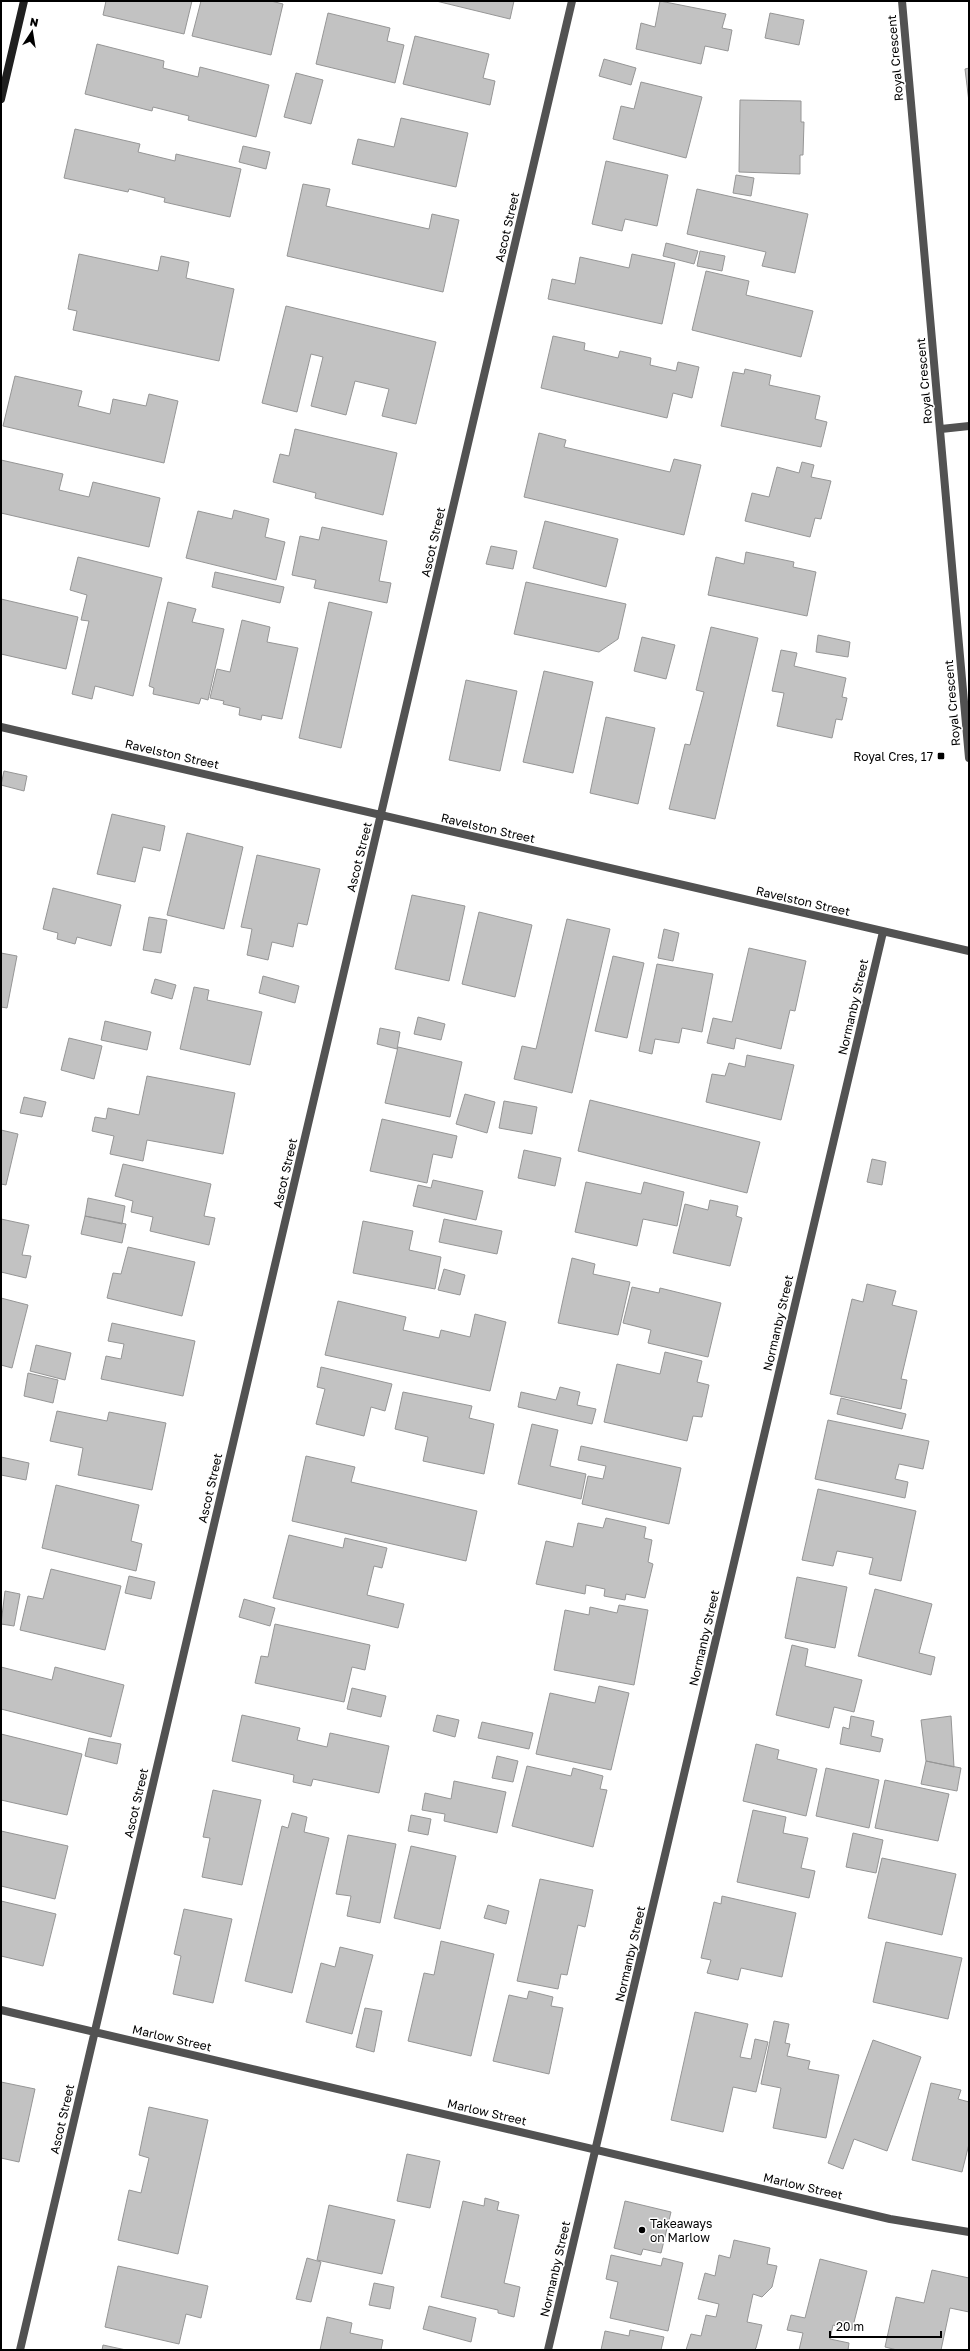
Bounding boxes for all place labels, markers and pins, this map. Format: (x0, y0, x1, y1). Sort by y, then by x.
place label: Royal Cres, 17 (853, 749, 933, 764)
marker: Royal Cres, 17 (936, 751, 946, 761)
place label: Takeaways on Marlow (650, 2216, 712, 2245)
marker: Takeaways on Marlow (637, 2225, 647, 2235)

